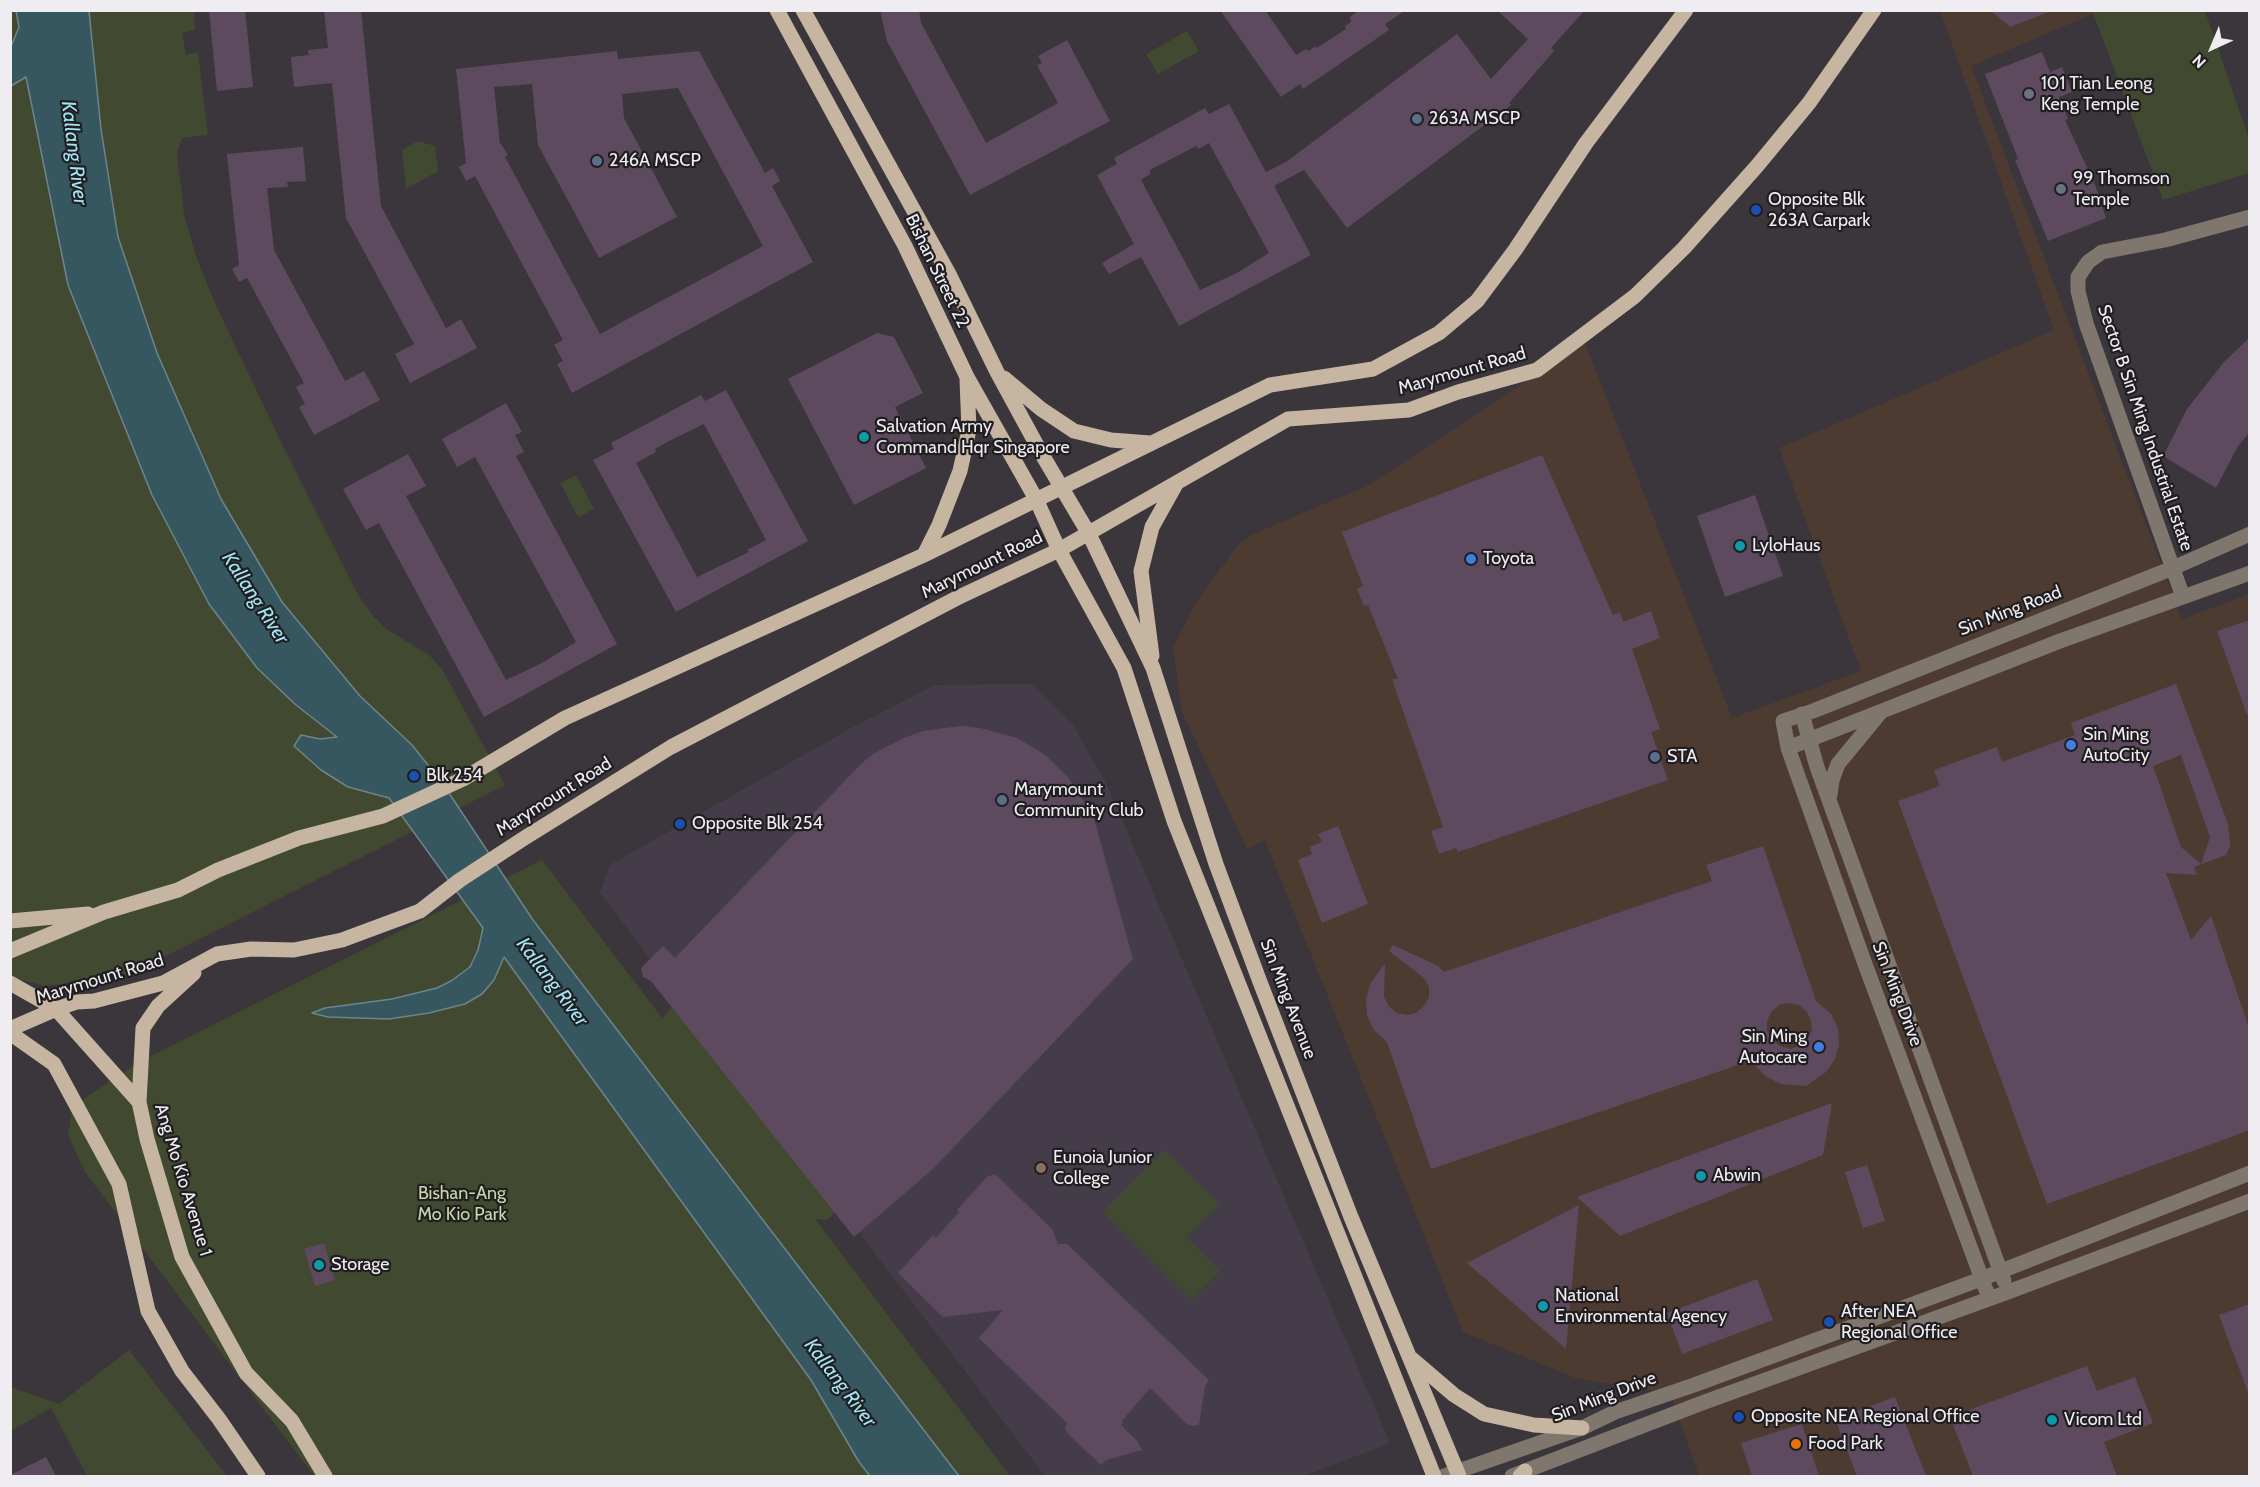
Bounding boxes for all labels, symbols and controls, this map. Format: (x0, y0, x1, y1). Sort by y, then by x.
north arrow (2182, 18, 2242, 78)
text: N (2188, 51, 2210, 72)
place label: 101 Tian Leong Keng Temple (2041, 73, 2152, 116)
marker: 101 Tian Leong Keng Temple (2022, 87, 2036, 101)
water label: Kallang River (56, 100, 92, 206)
place label: 263A MSCP (1429, 108, 1520, 130)
marker: 263A MSCP (1410, 112, 1424, 126)
place label: 246A MSCP (609, 150, 701, 172)
marker: 246A MSCP (590, 154, 604, 168)
place label: 99 Thomson Temple (2073, 168, 2170, 210)
marker: 99 Thomson Temple (2054, 182, 2068, 196)
place label: Opposite Blk 263A Carpark (1768, 189, 1870, 232)
marker: Opposite Blk 263A Carpark (1749, 203, 1763, 217)
street label: Bishan Street 22 (900, 211, 974, 331)
street label: Sector B Sin Ming Industrial Estate (2093, 302, 2197, 554)
street label: Marymount Road (1396, 342, 1528, 400)
place label: Salvation Army Command Hqr Singapore (876, 416, 1070, 458)
marker: Salvation Army Command Hqr Singapore (857, 430, 871, 444)
street label: Marymount Road (918, 526, 1046, 604)
place label: LyloHaus (1752, 535, 1821, 557)
marker: LyloHaus (1733, 539, 1747, 553)
water label: Kallang River (216, 548, 294, 648)
place label: Toyota (1483, 548, 1534, 570)
marker: Toyota (1464, 552, 1478, 566)
street label: Sin Ming Road (1955, 581, 2065, 641)
place label: Sin Ming AutoCity (2083, 724, 2150, 766)
marker: Sin Ming AutoCity (2064, 738, 2078, 752)
place label: STA (1667, 746, 1697, 768)
marker: STA (1648, 750, 1662, 764)
street label: Marymount Road (492, 753, 616, 841)
place label: Blk 254 (426, 765, 483, 787)
marker: Blk 254 (407, 769, 421, 783)
place label: Marymount Community Club (1014, 779, 1144, 822)
marker: Marymount Community Club (995, 793, 1009, 807)
place label: Opposite Blk 254 (692, 813, 823, 835)
marker: Opposite Blk 254 (673, 817, 687, 831)
water label: Kallang River (511, 933, 593, 1031)
street label: Sin Ming Avenue (1255, 936, 1321, 1062)
street label: Sin Ming Drive (1867, 939, 1927, 1049)
street label: Marymount Road (34, 949, 166, 1009)
place label: Sin Ming Autocare (1739, 1026, 1807, 1068)
marker: Sin Ming Autocare (1812, 1040, 1826, 1054)
street label: Ang Mo Kio Avenue 1 (150, 1101, 216, 1259)
place label: Eunoia Junior College (1053, 1147, 1152, 1190)
marker: Eunoia Junior College (1034, 1161, 1048, 1175)
place label: Abwin (1713, 1165, 1761, 1187)
marker: Abwin (1694, 1169, 1708, 1183)
park label: Bishan-Ang Mo Kio Park (417, 1183, 507, 1226)
place label: Storage (331, 1254, 390, 1276)
marker: Storage (312, 1258, 326, 1272)
place label: National Environmental Agency (1555, 1285, 1727, 1328)
marker: National Environmental Agency (1536, 1299, 1550, 1313)
place label: After NEA Regional Office (1841, 1301, 1958, 1344)
marker: After NEA Regional Office (1822, 1315, 1836, 1329)
water label: Kallang River (799, 1334, 881, 1432)
street label: Sin Ming Drive (1549, 1367, 1659, 1427)
place label: Opposite NEA Regional Office (1751, 1406, 1980, 1428)
place label: Vicom Ltd (2064, 1409, 2142, 1431)
marker: Opposite NEA Regional Office (1732, 1410, 1746, 1424)
marker: Vicom Ltd (2045, 1413, 2059, 1427)
place label: Food Park (1808, 1433, 1883, 1455)
marker: Food Park (1789, 1437, 1803, 1451)

